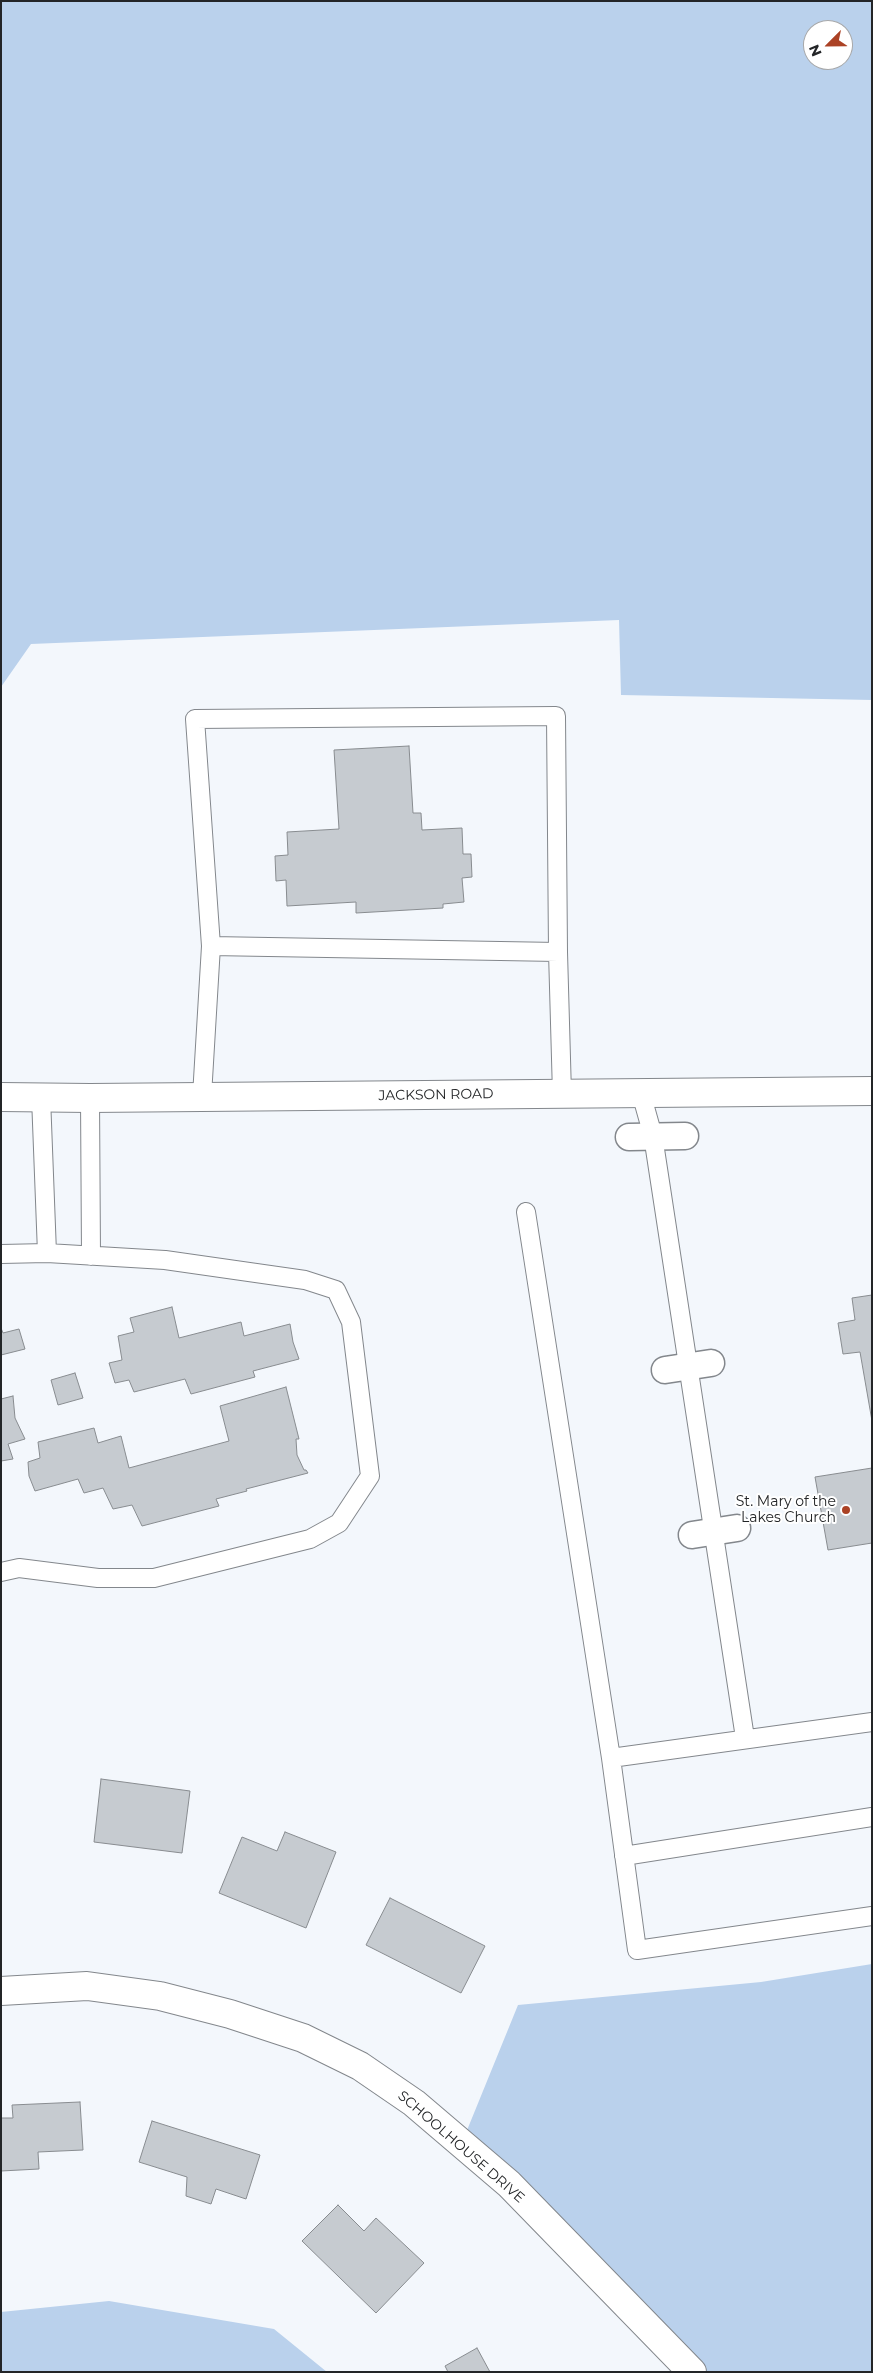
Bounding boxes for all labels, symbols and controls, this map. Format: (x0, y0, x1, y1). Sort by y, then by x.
north arrow (803, 20, 853, 70)
text: N (805, 42, 826, 59)
street label: JACKSON ROAD (378, 1086, 494, 1104)
place label: St. Mary of the Lakes Church (736, 1494, 836, 1526)
marker: St. Mary of the Lakes Church (840, 1504, 852, 1516)
street label: SCHOOLHOUSE DRIVE (394, 2087, 528, 2207)

